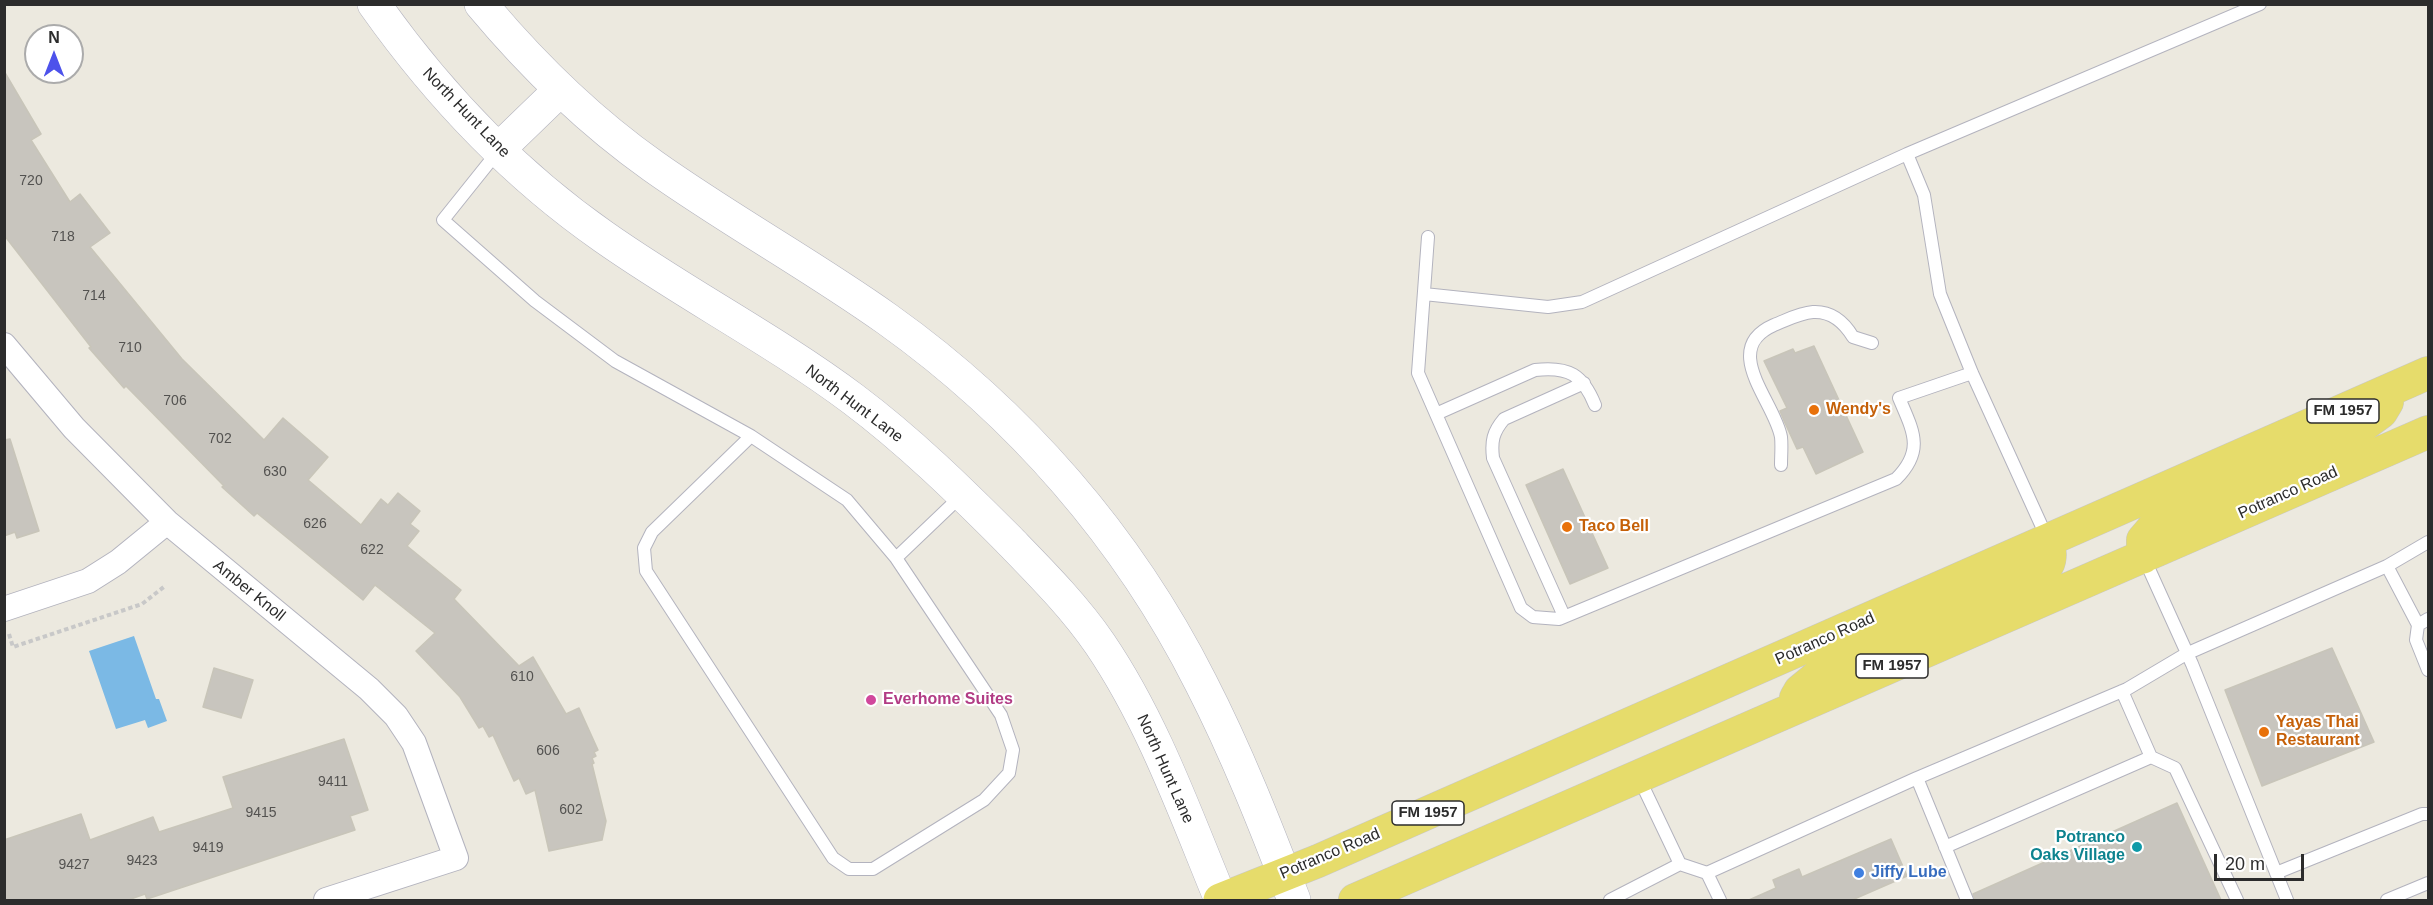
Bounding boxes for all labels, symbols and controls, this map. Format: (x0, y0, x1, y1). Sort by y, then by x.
north arrow (24, 24, 84, 84)
text: N (48, 29, 60, 46)
street label: North Hunt Lane (418, 64, 514, 162)
house number: 720 (19, 173, 43, 189)
house number: 718 (51, 229, 75, 245)
house number: 714 (82, 288, 106, 304)
house number: 710 (118, 340, 142, 356)
street label: North Hunt Lane (801, 361, 907, 447)
house number: 706 (163, 393, 187, 409)
road number: FM 1957 (2307, 399, 2379, 423)
place label: Wendy's (1826, 400, 1891, 420)
marker: Wendy's (1807, 403, 1821, 417)
house number: 702 (208, 431, 232, 447)
street label: Potranco Road (2235, 463, 2341, 523)
house number: 630 (263, 464, 287, 480)
house number: 626 (303, 516, 327, 532)
place label: Taco Bell (1579, 517, 1649, 537)
marker: Taco Bell (1560, 520, 1574, 534)
house number: 622 (360, 542, 384, 558)
street label: Amber Knoll (209, 556, 289, 626)
street label: Potranco Road (1772, 609, 1878, 669)
road number: FM 1957 (1856, 654, 1928, 678)
house number: 610 (510, 669, 534, 685)
place label: Everhome Suites (883, 690, 1013, 710)
marker: Everhome Suites (864, 693, 878, 707)
street label: North Hunt Lane (1132, 711, 1198, 827)
place label: Yayas Thai Restaurant (2276, 713, 2360, 751)
marker: Yayas Thai Restaurant (2257, 725, 2271, 739)
house number: 606 (536, 743, 560, 759)
house number: 9411 (318, 774, 348, 790)
road number: FM 1957 (1392, 801, 1464, 825)
house number: 602 (559, 802, 583, 818)
house number: 9415 (245, 805, 277, 821)
street label: Potranco Road (1277, 824, 1383, 884)
place label: Potranco Oaks Village (2030, 828, 2125, 866)
house number: 9419 (192, 840, 224, 856)
marker: Potranco Oaks Village (2130, 840, 2144, 854)
scale bar (2217, 842, 2307, 880)
house number: 9423 (126, 853, 158, 869)
text: 20 m (2225, 854, 2265, 874)
house number: 9427 (58, 857, 90, 873)
place label: Jiffy Lube (1871, 863, 1947, 883)
marker: Jiffy Lube (1852, 866, 1866, 880)

